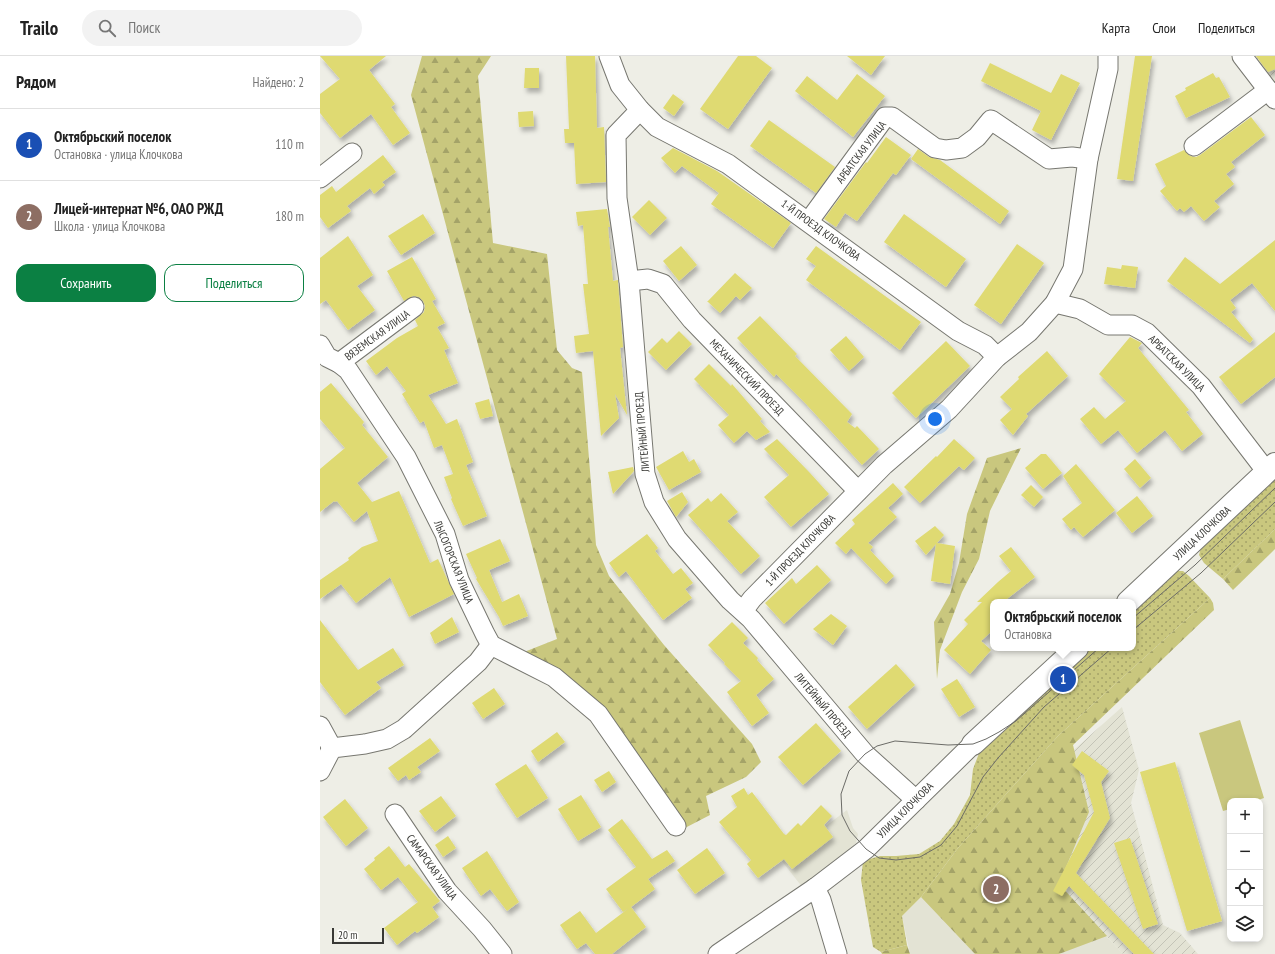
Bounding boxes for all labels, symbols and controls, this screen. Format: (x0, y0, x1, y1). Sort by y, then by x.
search box (82, 10, 362, 46)
text: Trailo (20, 16, 58, 40)
icon: search (96, 17, 118, 39)
text: Поиск (128, 18, 160, 37)
text: Карта (1102, 19, 1130, 37)
text: Слои (1152, 19, 1176, 37)
text: Поделиться (1198, 19, 1255, 37)
text: Рядом (16, 71, 56, 93)
text: Найдено: 2 (253, 74, 304, 91)
street label: АРБАТСКАЯ УЛИЦА (833, 117, 890, 186)
text: Октябрьский поселок (54, 127, 171, 146)
text: 1 (26, 136, 32, 153)
text: 110 m (275, 136, 304, 153)
text: Остановка · улица Клочкова (54, 146, 183, 163)
street label: 1-Й ПРОЕЗД КЛОЧКОВА (779, 196, 864, 264)
text: Лицей-интернат №6, ОАО РЖД (54, 199, 223, 218)
text: 2 (26, 208, 32, 225)
text: 180 m (275, 208, 304, 225)
text: Школа · улица Клочкова (54, 218, 165, 235)
button: Сохранить (16, 264, 156, 302)
button: Поделиться (164, 264, 304, 302)
street label: ВЯЗЕМСКАЯ УЛИЦА (342, 306, 413, 363)
street label: АРБАТСКАЯ УЛИЦА (1146, 332, 1209, 395)
street label: МЕХАНИЧЕСКИЙ ПРОЕЗД (707, 336, 787, 418)
street label: ЛИТЕЙНЫЙ ПРОЕЗД (632, 391, 653, 474)
your location (925, 409, 945, 429)
street label: УЛИЦА КЛОЧКОВА (1170, 502, 1234, 563)
street label: 1-Й ПРОЕЗД КЛОЧКОВА (762, 510, 839, 589)
street label: ЛЫСОГОРСКАЯ УЛИЦА (431, 518, 477, 606)
popup (990, 599, 1136, 651)
text: Октябрьский поселок (1004, 607, 1122, 626)
text: Остановка (1004, 626, 1052, 643)
pin: 1 (1050, 664, 1076, 694)
street label: ЛИТЕЙНЫЙ ПРОЕЗД (791, 669, 854, 740)
street label: УЛИЦА КЛОЧКОВА (874, 779, 936, 841)
map controls (1227, 798, 1263, 942)
button: + (1227, 798, 1263, 834)
street label: САМАРСКАЯ УЛИЦА (404, 832, 461, 903)
button: − (1227, 834, 1263, 870)
button: locate (1227, 870, 1263, 906)
pin: 2 (983, 874, 1009, 904)
button: layers (1227, 906, 1263, 942)
scale bar (332, 926, 384, 945)
text: 20 m (338, 928, 357, 942)

